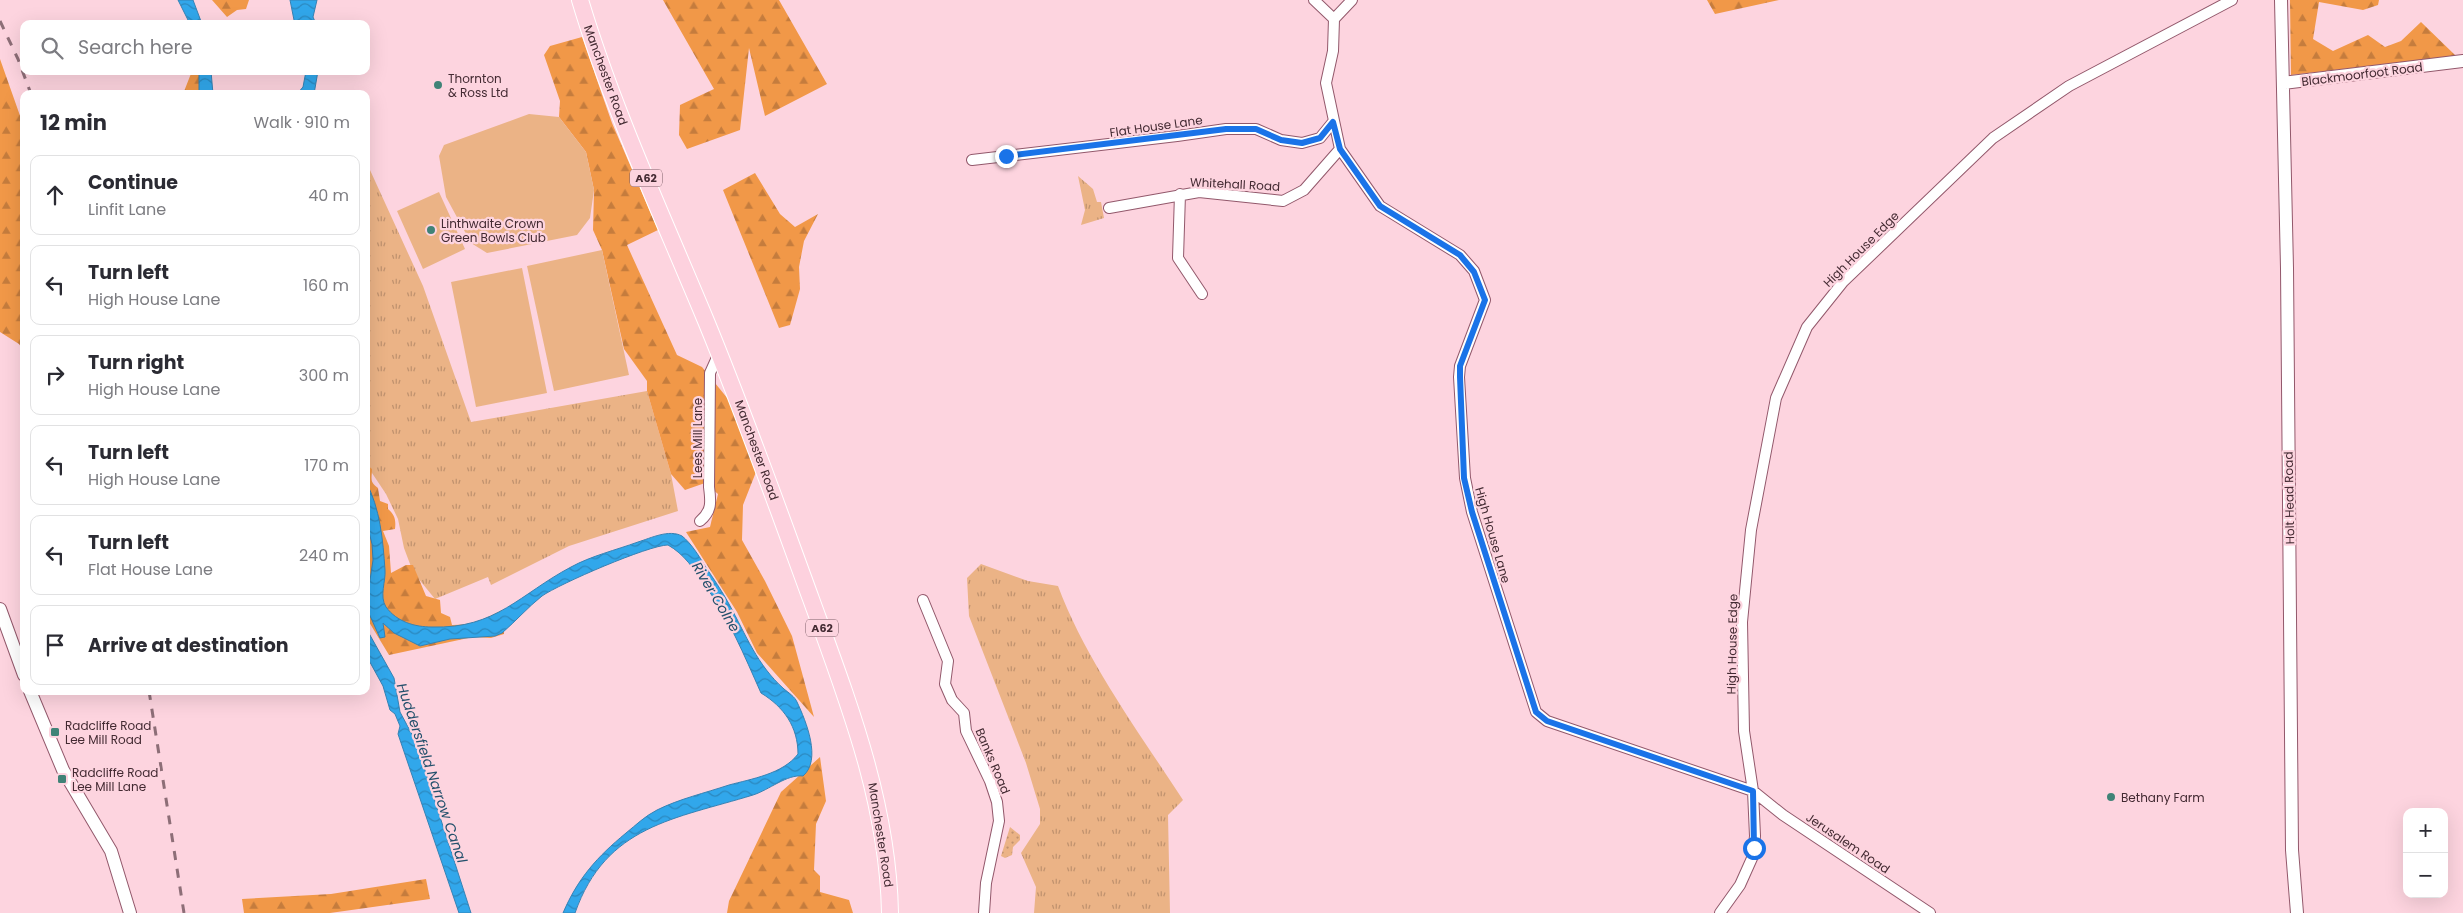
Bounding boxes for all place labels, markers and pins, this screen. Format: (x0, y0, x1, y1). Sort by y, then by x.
place label: Thornton & Ross Ltd (448, 70, 508, 101)
marker: Thornton & Ross Ltd (432, 79, 444, 91)
place label: Linthwaite Crown Green Bowls Club (441, 215, 546, 246)
marker: Linthwaite Crown Green Bowls Club (425, 224, 437, 236)
place label: Radcliffe Road Lee Mill Road (65, 717, 151, 748)
marker: Radcliffe Road Lee Mill Road (49, 726, 61, 738)
place label: Radcliffe Road Lee Mill Lane (72, 764, 158, 795)
marker: Radcliffe Road Lee Mill Lane (56, 773, 68, 785)
place label: Bethany Farm (2121, 789, 2205, 806)
marker: Bethany Farm (2105, 791, 2117, 803)

